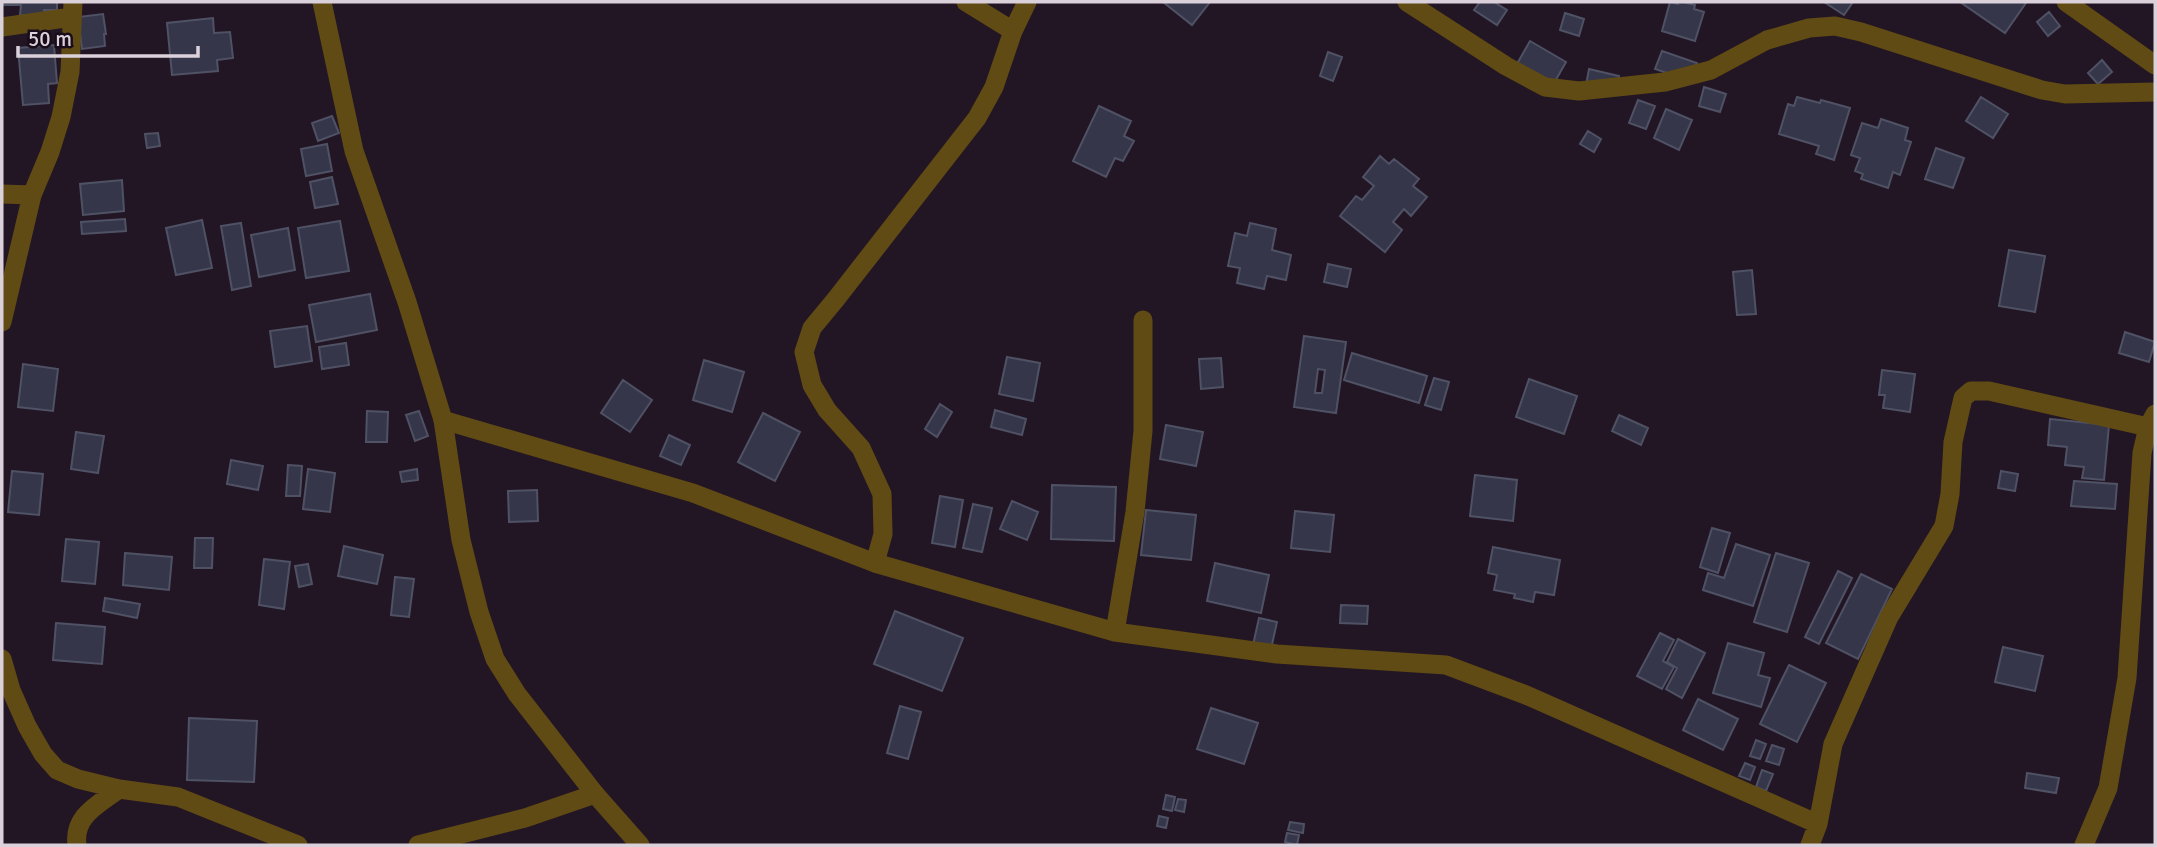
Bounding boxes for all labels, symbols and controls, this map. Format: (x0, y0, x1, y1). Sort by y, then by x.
scale bar (18, 14, 198, 58)
text: 50 m (28, 26, 72, 52)

